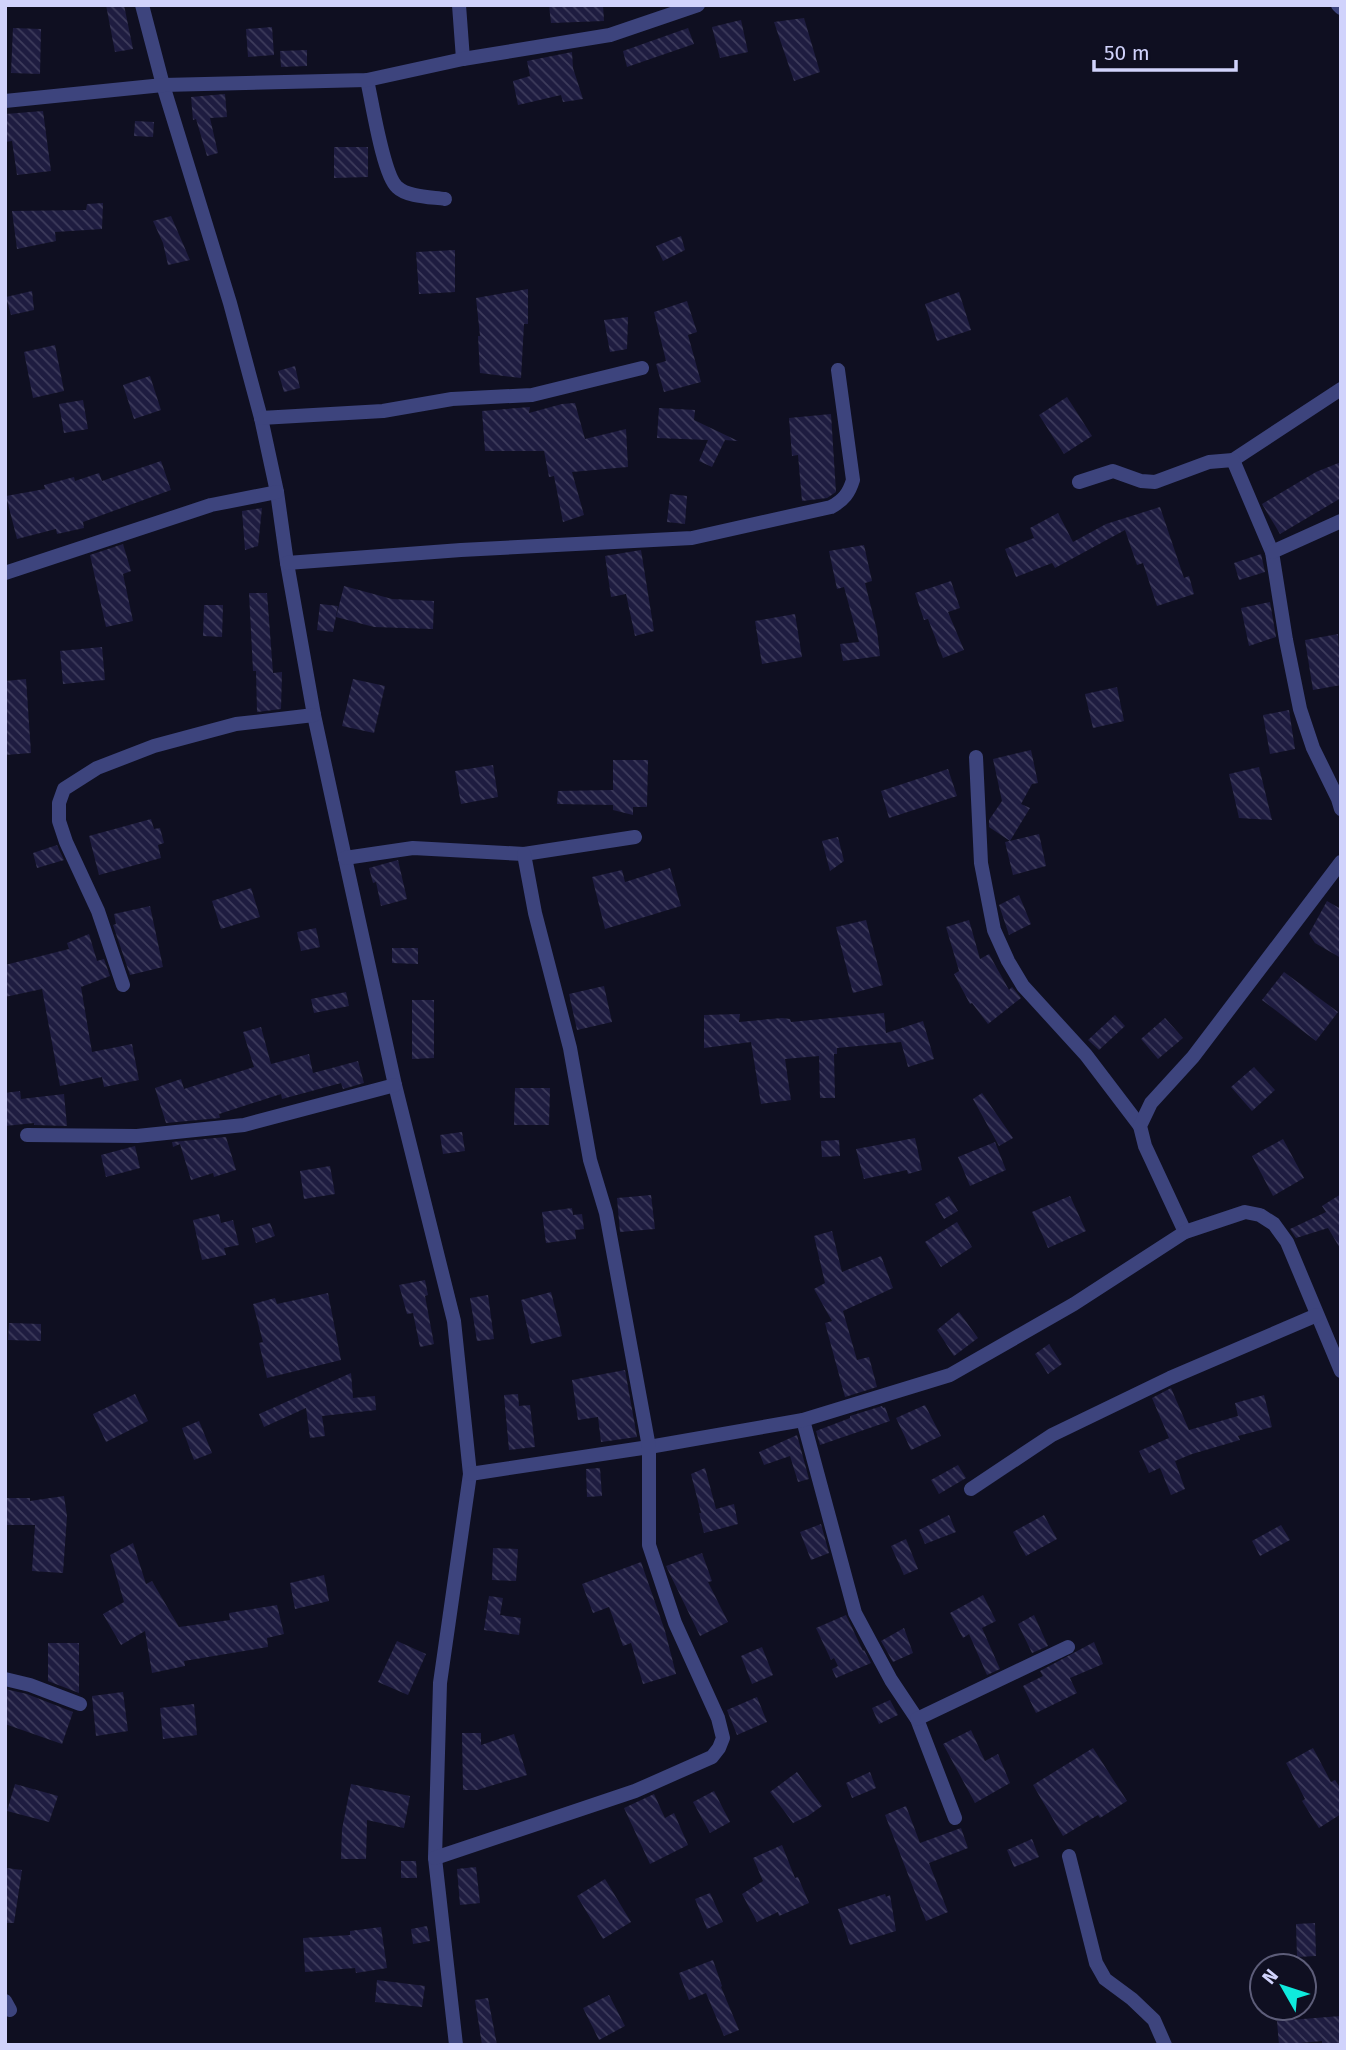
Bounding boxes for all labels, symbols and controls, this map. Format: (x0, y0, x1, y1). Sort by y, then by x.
scale bar (1094, 28, 1236, 72)
text: 50 m (1104, 40, 1150, 66)
north arrow (1248, 1952, 1318, 2022)
text: N (1257, 1964, 1283, 1989)

